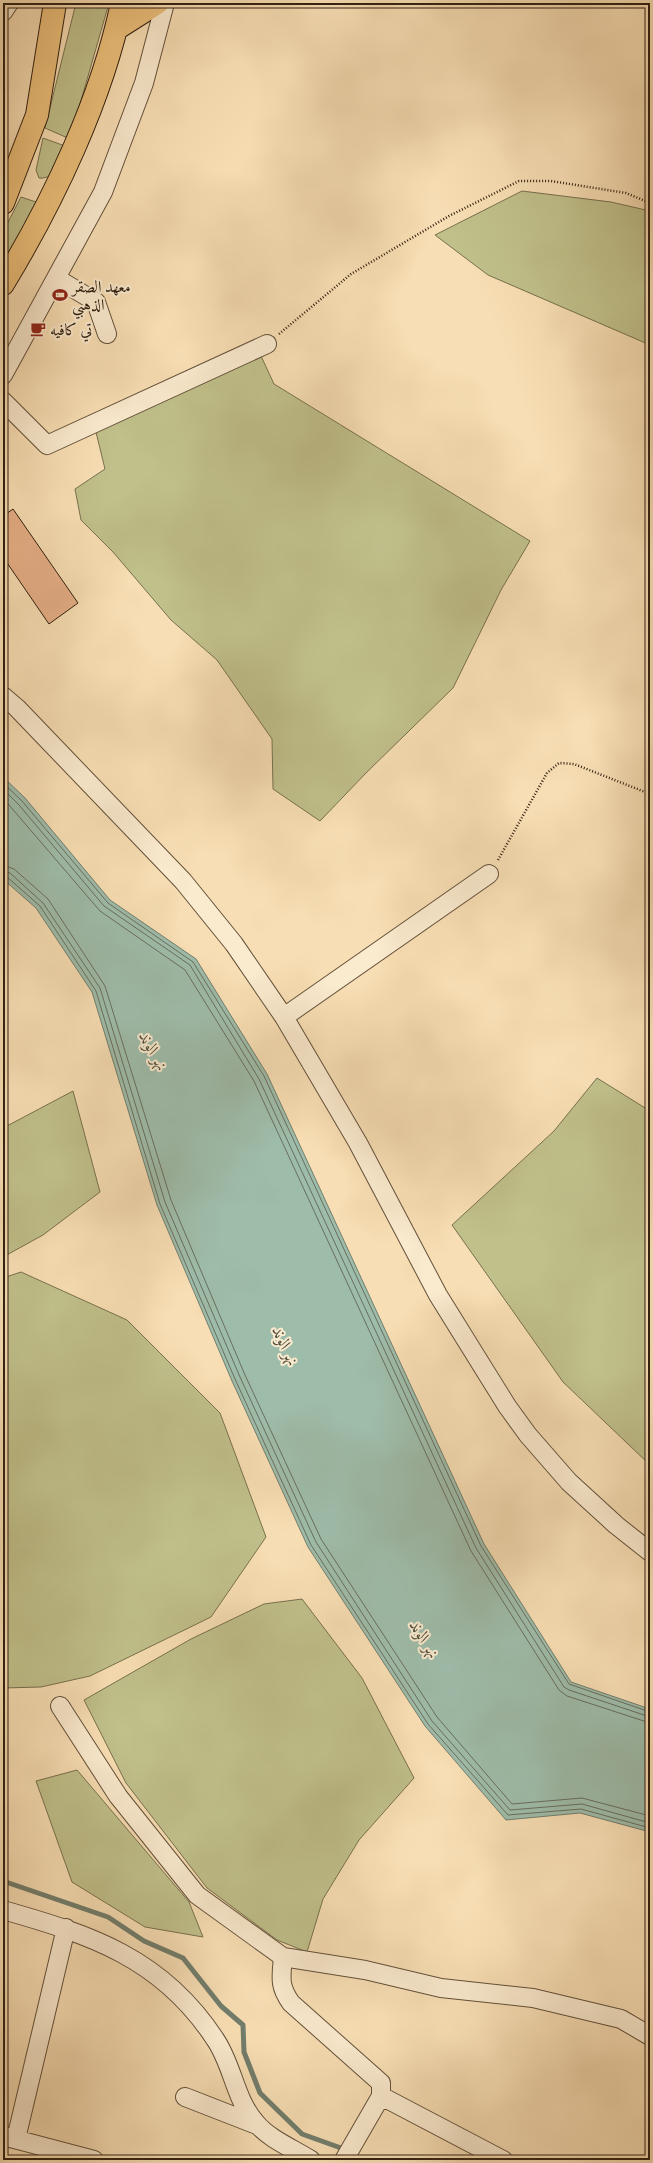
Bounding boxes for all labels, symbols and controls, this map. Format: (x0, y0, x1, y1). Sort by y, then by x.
place label: معهد الصقر الذهبي (70, 274, 131, 320)
sports icon: معهد الصقر الذهبي (51, 286, 69, 304)
place label: تي كافيه (50, 317, 92, 342)
cafe icon: تي كافيه (29, 320, 47, 338)
water label: نهر الوند (133, 1026, 176, 1075)
water label: نهر الوند (266, 1322, 307, 1370)
water label: نهر الوند (404, 1614, 447, 1663)

